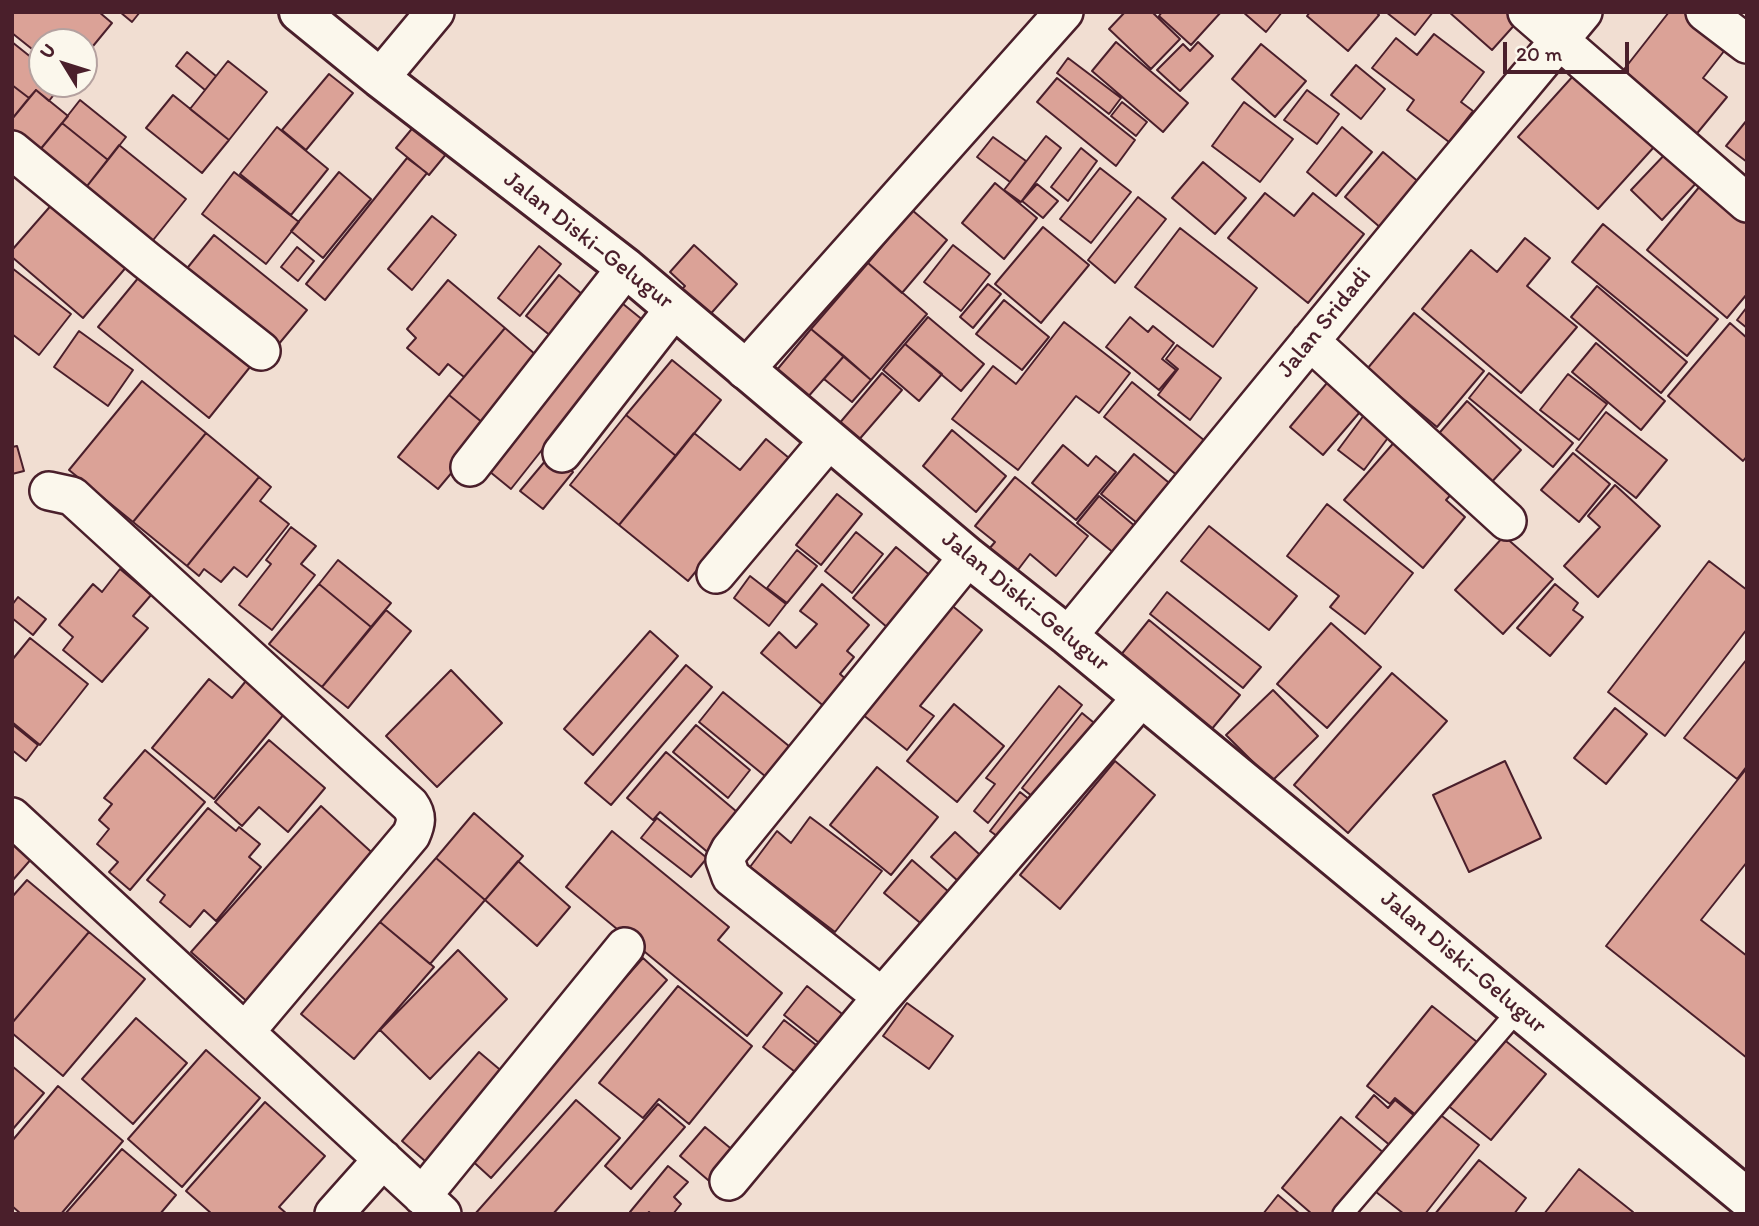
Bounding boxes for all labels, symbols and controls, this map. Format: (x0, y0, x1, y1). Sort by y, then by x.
north arrow (28, 28, 98, 98)
scale bar (1507, 28, 1633, 72)
text: U (35, 39, 61, 63)
text: 20 m (1516, 41, 1562, 66)
street label: Jalan Diski–Gelugur (497, 166, 679, 316)
street label: Jalan Sridadi (1272, 262, 1378, 384)
street label: Jalan Diski–Gelugur (935, 525, 1115, 679)
street label: Jalan Diski–Gelugur (1374, 885, 1552, 1041)

